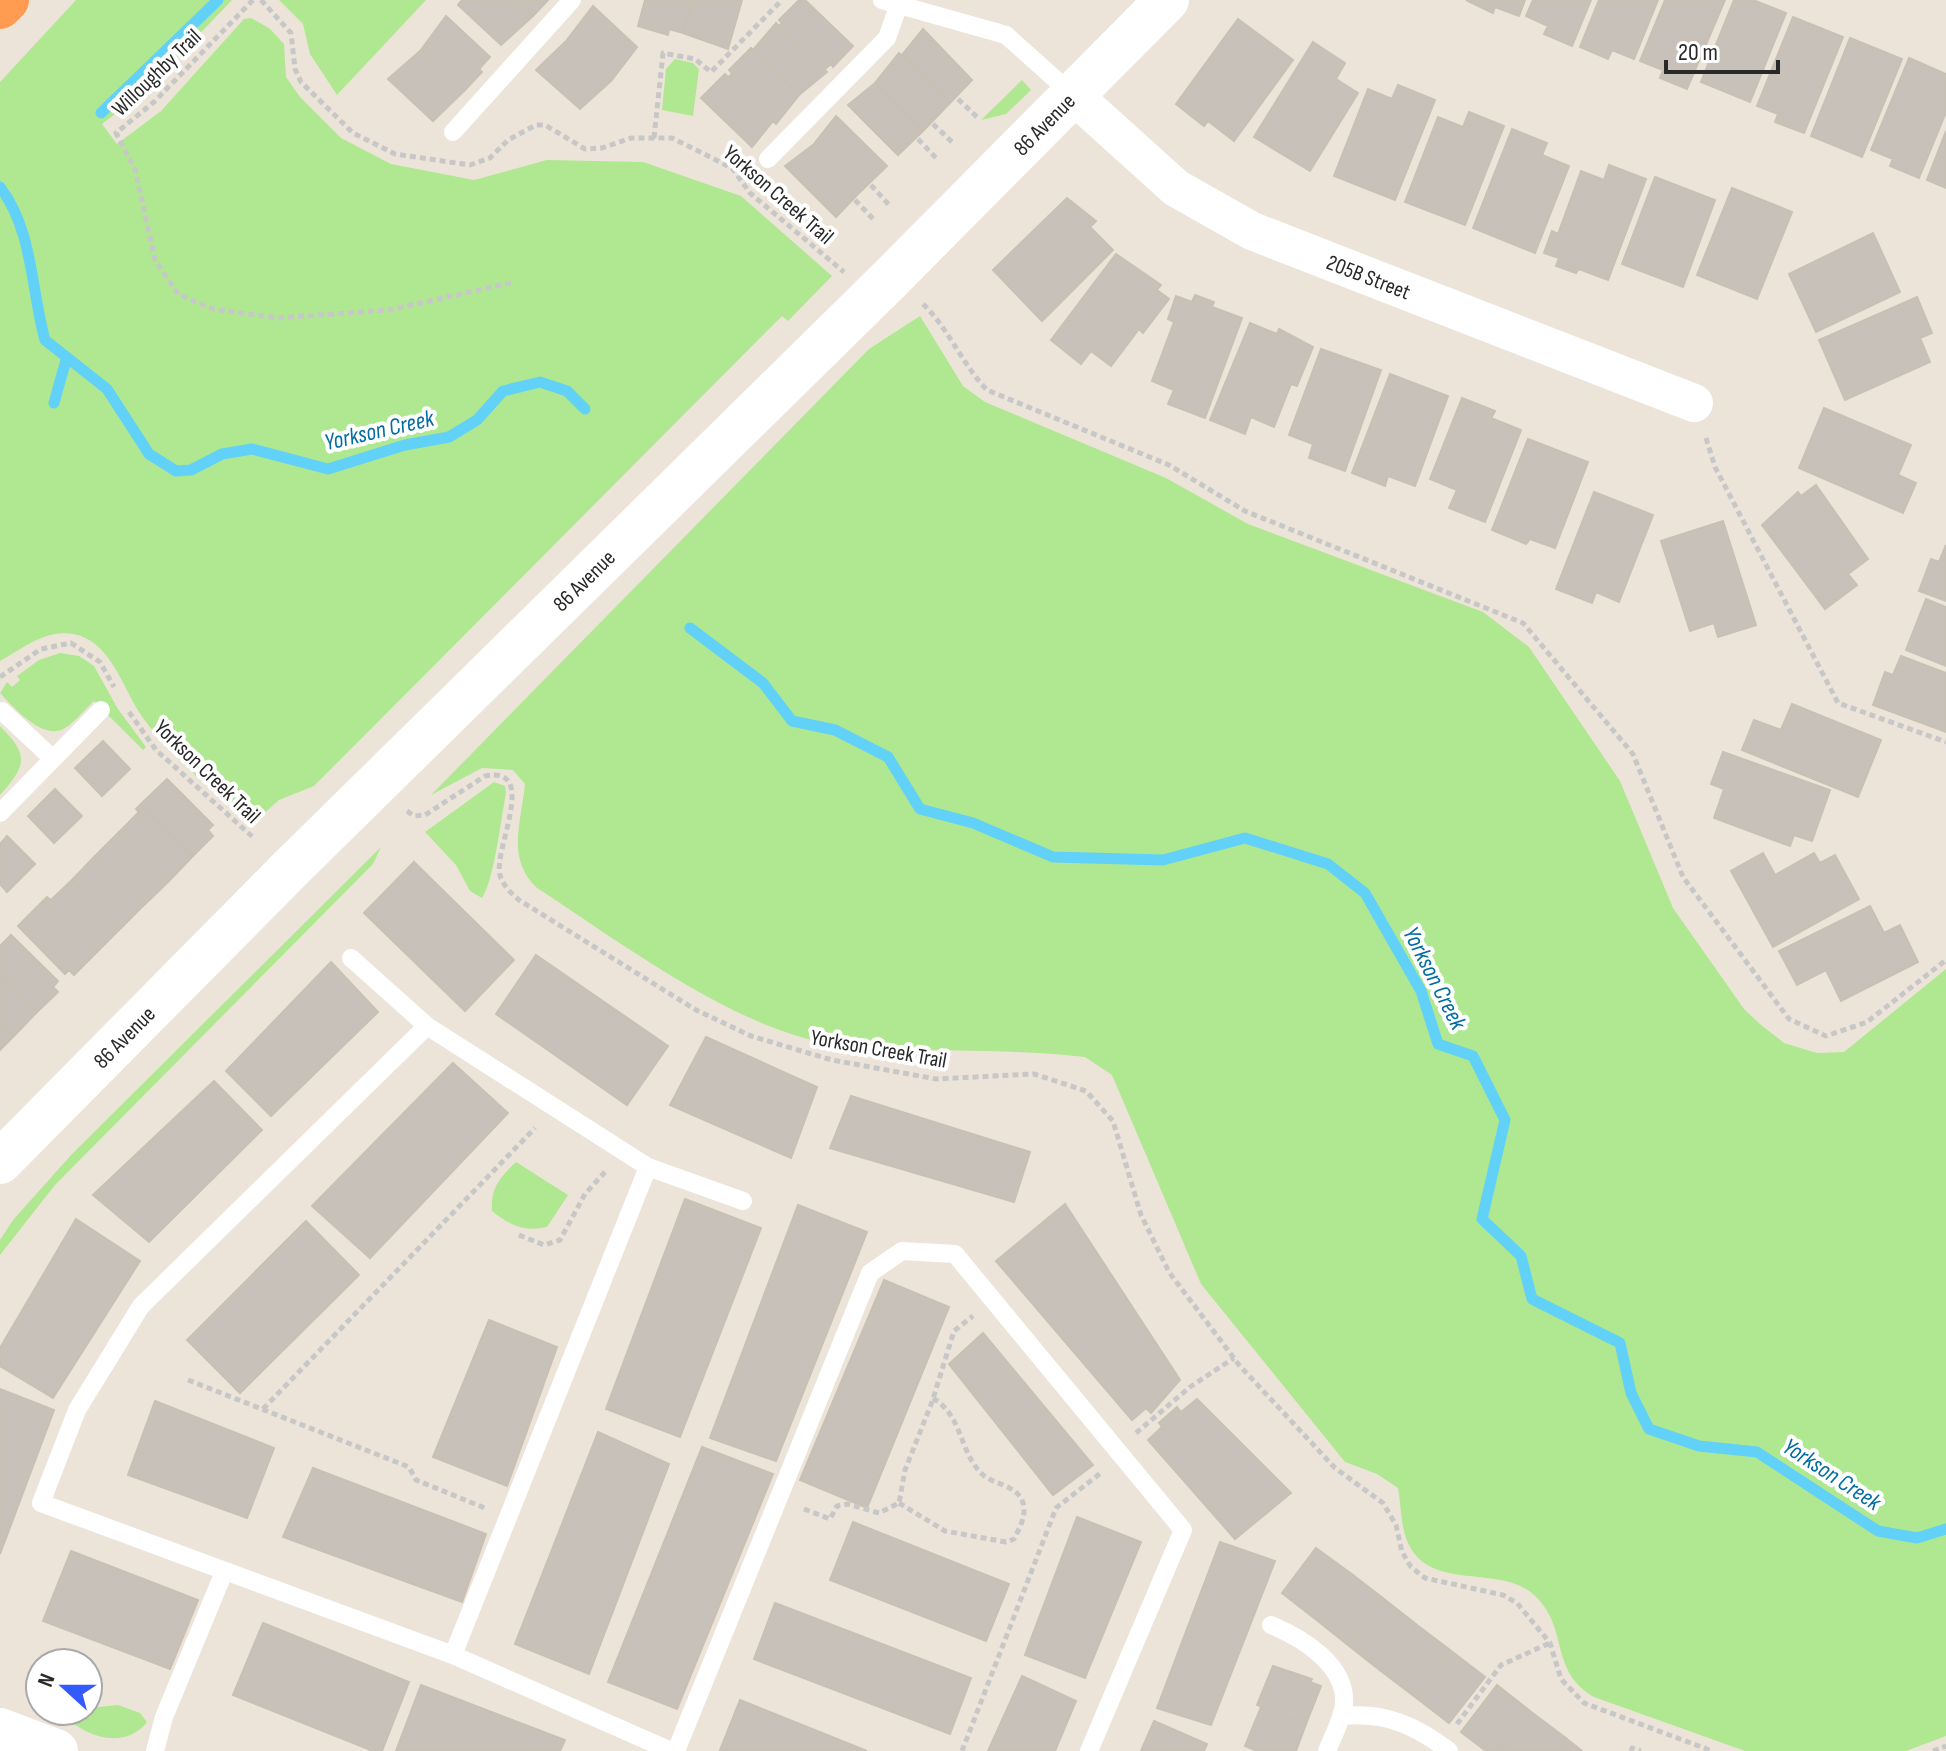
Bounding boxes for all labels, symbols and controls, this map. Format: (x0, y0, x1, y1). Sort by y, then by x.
street label: Willoughby Trail (107, 24, 207, 122)
scale bar (1666, 24, 1778, 74)
text: 20 m (1678, 38, 1718, 67)
street label: 86 Avenue (1008, 88, 1081, 162)
street label: Yorkson Creek Trail (717, 140, 839, 250)
street label: 205B Street (1323, 249, 1414, 306)
water label: Yorkson Creek (322, 404, 438, 457)
street label: 86 Avenue (548, 545, 621, 618)
street label: Yorkson Creek Trail (148, 715, 266, 830)
water label: Yorkson Creek (1396, 922, 1473, 1035)
street label: 86 Avenue (88, 1001, 161, 1075)
street label: Yorkson Creek Trail (809, 1024, 949, 1075)
water label: Yorkson Creek (1777, 1432, 1887, 1517)
north arrow (24, 1647, 104, 1727)
text: N (32, 1670, 61, 1691)

